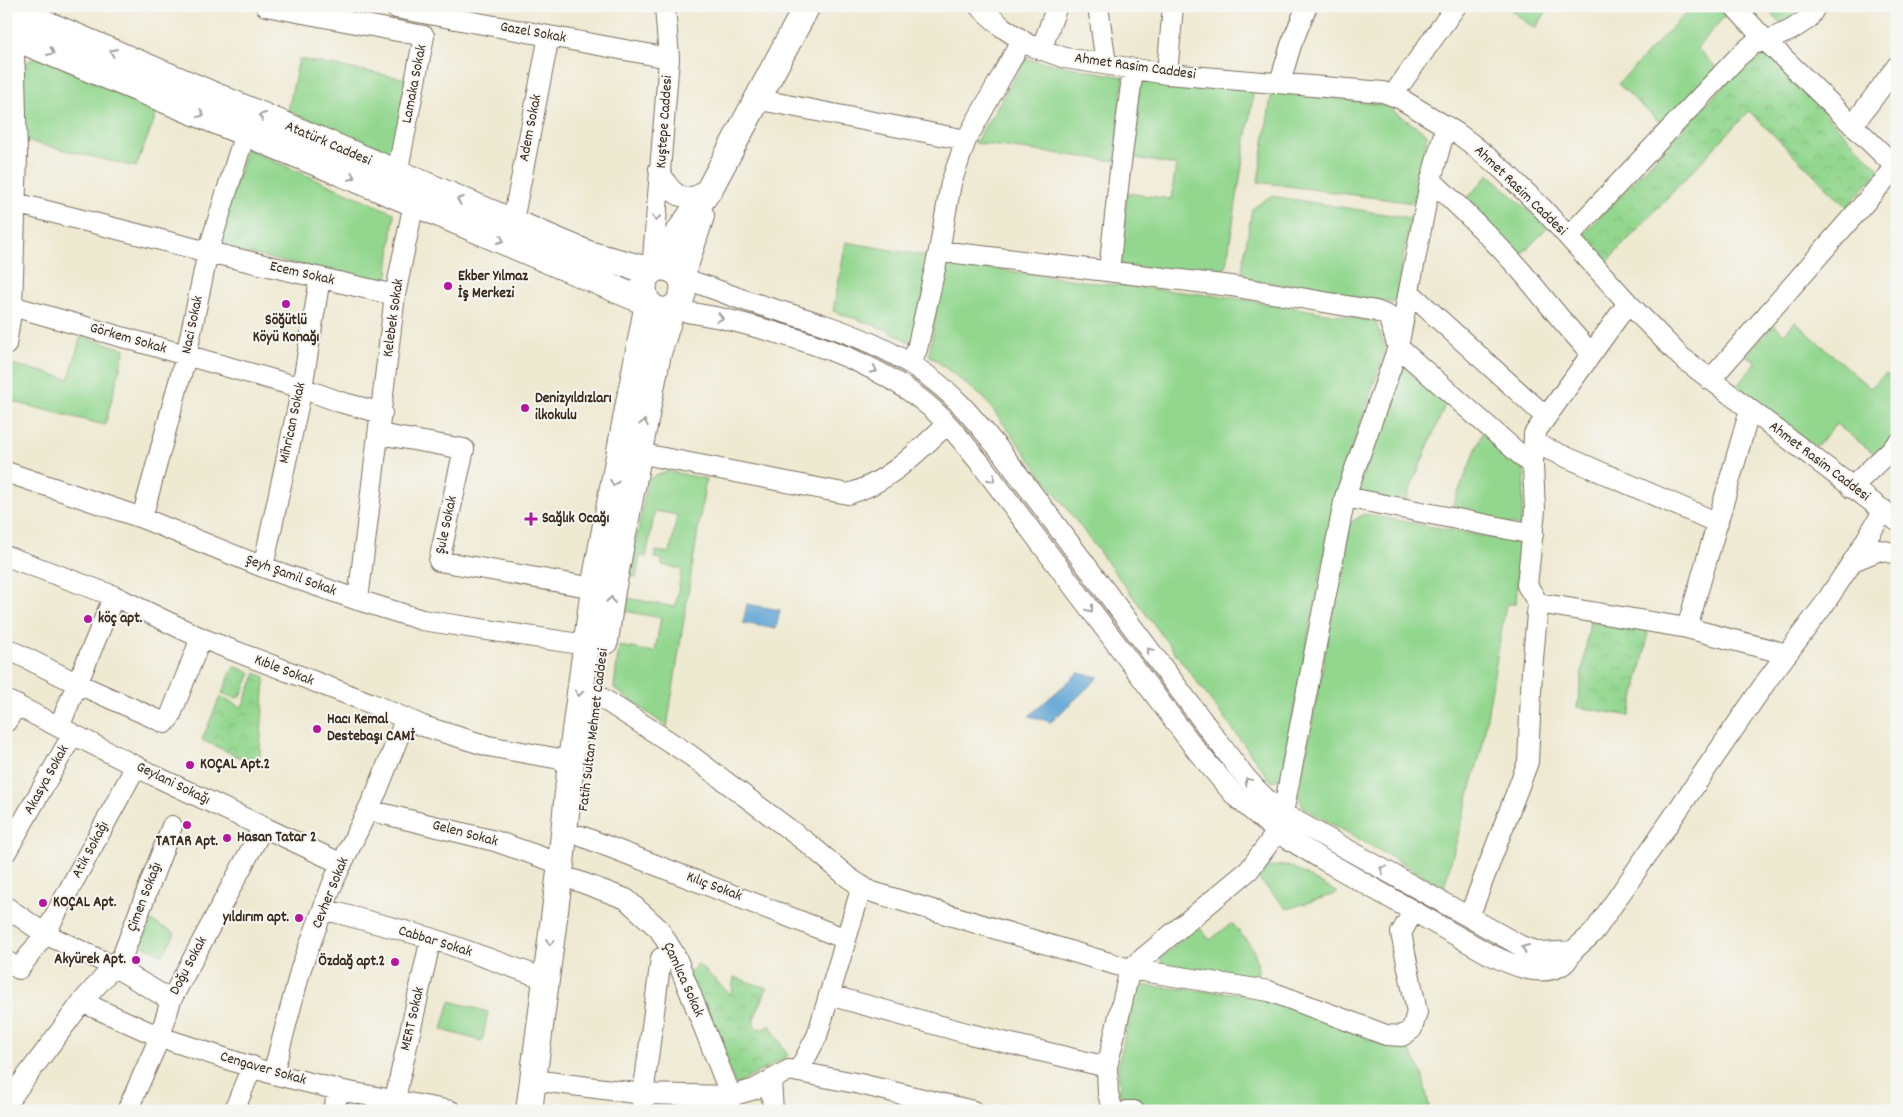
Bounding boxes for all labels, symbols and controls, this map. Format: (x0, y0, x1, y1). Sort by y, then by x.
street label: Gazel Sokak (498, 16, 568, 50)
street label: Lamaka Sokak (397, 43, 433, 125)
one-way arrow (46, 46, 55, 57)
one-way arrow (109, 48, 118, 59)
street label: Ahmet Rasim Caddesi (1073, 48, 1197, 86)
street label: Kuştepe Caddesi (651, 75, 679, 169)
street label: Adem Sokak (514, 92, 548, 164)
one-way arrow (197, 109, 205, 119)
one-way arrow (258, 111, 267, 122)
street label: Atatürk Caddesi (281, 116, 375, 172)
street label: Ahmet Rasim Caddesi (1468, 141, 1572, 242)
one-way arrow (347, 170, 356, 181)
one-way arrow (456, 195, 465, 206)
one-way arrow (650, 214, 661, 222)
one-way arrow (496, 233, 505, 244)
street label: Ecem Sokak (267, 256, 337, 292)
place label: Ekber Yılmaz İş Merkezi (458, 266, 528, 305)
street label: Kelebek Sokak (378, 277, 410, 359)
marker: Ekber Yılmaz İş Merkezi (442, 280, 454, 292)
street label: Naci Sokak (176, 294, 210, 356)
marker: Söğütlü Köyü Konağı (280, 298, 292, 310)
place label: Söğütlü Köyü Konağı (253, 310, 319, 349)
one-way arrow (715, 312, 724, 323)
street label: Görkem Sokak (87, 318, 169, 360)
one-way arrow (868, 364, 877, 374)
street label: Mihrican Sokak (274, 380, 312, 466)
place label: Denizyıldızları ilkokulu (535, 388, 612, 427)
marker: Denizyıldızları ilkokulu (519, 402, 531, 414)
street label: Ahmet Rasim Caddesi (1764, 416, 1875, 508)
one-way arrow (638, 418, 649, 427)
one-way arrow (986, 473, 995, 483)
one-way arrow (609, 478, 619, 487)
street label: Şule Sokak (430, 494, 464, 556)
place label: Sağlık Ocağı (542, 508, 609, 530)
marker: Sağlık Ocağı (524, 512, 538, 526)
street label: Şeyh Şamil Sokak (243, 549, 339, 603)
one-way arrow (605, 595, 615, 604)
one-way arrow (1084, 603, 1092, 612)
place label: köç apt. (98, 608, 143, 630)
marker: köç apt. (82, 613, 94, 625)
street label: Fatih Sultan Mehmet Caddesi (573, 647, 615, 813)
one-way arrow (1147, 647, 1156, 657)
street label: Kıble Sokak (251, 650, 317, 692)
one-way arrow (575, 689, 585, 698)
place label: Hacı Kemal Destebaşı CAMİ (327, 709, 415, 748)
marker: Hacı Kemal Destebaşı CAMİ (311, 723, 323, 735)
street label: Akasya Sokak (19, 741, 75, 819)
place label: KOÇAL Apt.2 (200, 754, 270, 776)
street label: Geylani Sokağı (132, 757, 214, 811)
marker: KOÇAL Apt.2 (184, 759, 196, 771)
one-way arrow (1245, 777, 1254, 786)
street label: Gelen Sokak (430, 815, 500, 853)
street label: Atik Sokağı (67, 817, 115, 882)
marker: TATAR Apt. (181, 819, 193, 831)
place label: Hasan Tatar 2 (237, 827, 317, 849)
place label: TATAR Apt. (156, 831, 219, 853)
marker: Hasan Tatar 2 (221, 832, 233, 844)
street label: Cevher Sokak (307, 854, 355, 932)
street label: Çimen Sokağı (122, 859, 168, 935)
one-way arrow (1380, 865, 1389, 875)
street label: Kılıç Sokak (683, 866, 745, 908)
place label: KOÇAL Apt. (53, 892, 117, 914)
marker: KOÇAL Apt. (37, 897, 49, 909)
place label: yıldırım apt. (223, 907, 290, 929)
marker: yıldırım apt. (293, 912, 305, 924)
street label: Cabbar Sokak (395, 920, 475, 964)
street label: Doğu Sokak (164, 933, 214, 999)
one-way arrow (546, 937, 556, 946)
street label: Çamlıca Sokak (657, 939, 709, 1021)
one-way arrow (1521, 943, 1530, 954)
place label: Akyürek Apt. (54, 949, 127, 971)
place label: Özdağ apt.2 (319, 951, 385, 973)
marker: Akyürek Apt. (130, 954, 142, 966)
marker: Özdağ apt.2 (389, 956, 401, 968)
street label: MERT Sokak (395, 985, 431, 1053)
street label: Cengaver Sokak (217, 1046, 309, 1092)

